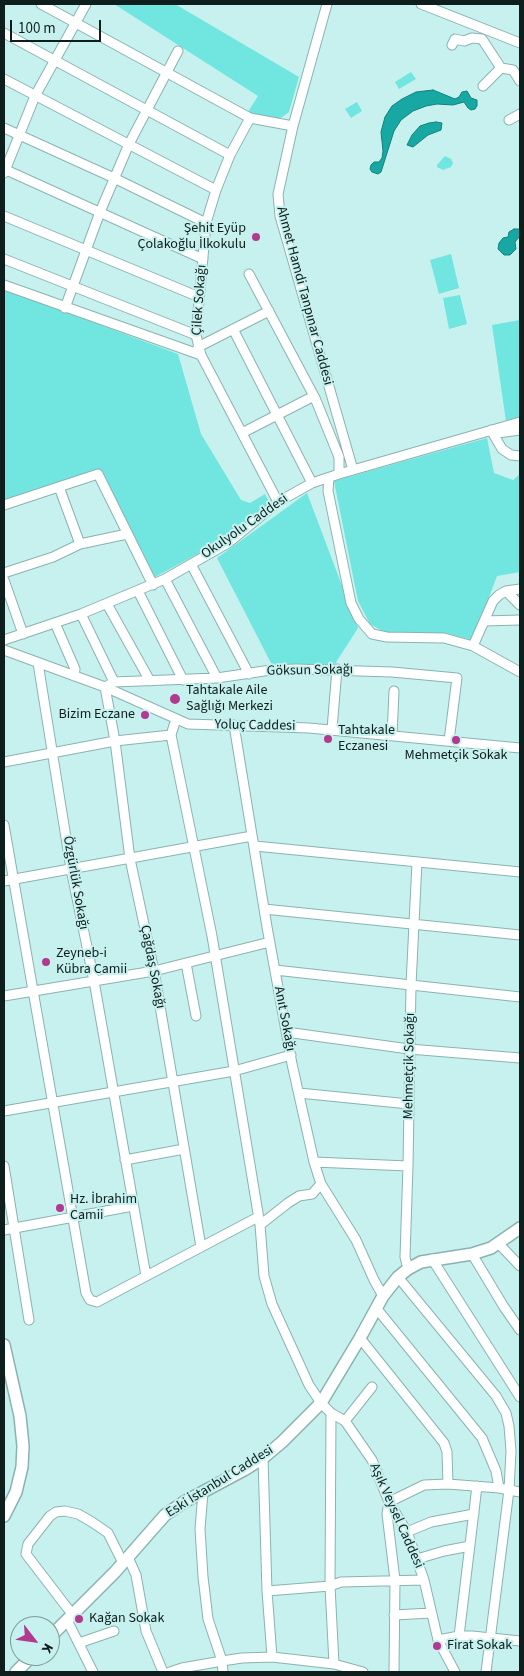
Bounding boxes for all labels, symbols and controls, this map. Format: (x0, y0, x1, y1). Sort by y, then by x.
scale bar (12, 10, 104, 42)
text: 100 m (18, 18, 56, 39)
street label: Ahmet Hamdi Tanpınar Caddesi (272, 205, 336, 387)
place label: Şehit Eyüp Çolakoğlu İlkokulu (137, 221, 246, 253)
marker: Şehit Eyüp Çolakoğlu İlkokulu (250, 231, 262, 243)
street label: Çilek Sokağı (189, 264, 211, 336)
street label: Okulyolu Caddesi (198, 491, 292, 563)
street label: Göksun Sokağı (267, 662, 353, 680)
place label: Tahtakale Aile Sağlığı Merkezi (186, 683, 273, 716)
marker: Tahtakale Aile Sağlığı Merkezi (168, 692, 182, 706)
place label: Bizim Eczane (59, 707, 135, 723)
marker: Bizim Eczane (139, 709, 151, 721)
street label: Yoluç Caddesi (214, 717, 296, 735)
place label: Tahtakale Eczanesi (338, 723, 395, 756)
marker: Tahtakale Eczanesi (322, 733, 334, 745)
marker: Mehmetçik Sokak (450, 734, 462, 746)
place label: Mehmetçik Sokak (404, 748, 508, 764)
street label: Özgürlük Sokağı (58, 835, 92, 931)
street label: Çağdaş Sokağı (136, 924, 168, 1010)
place label: Zeyneb-i Kübra Camii (56, 946, 127, 979)
marker: Zeyneb-i Kübra Camii (40, 956, 52, 968)
street label: Anıt Sokağı (269, 985, 299, 1053)
street label: Mehmetçik Sokağı (401, 1013, 419, 1119)
place label: Hz. İbrahim Camii (70, 1192, 137, 1224)
marker: Hz. İbrahim Camii (54, 1202, 66, 1214)
street label: Eski İstanbul Caddesi (163, 1442, 277, 1522)
street label: Aşık Veysel Caddesi (365, 1461, 427, 1571)
place label: Kağan Sokak (89, 1611, 164, 1627)
marker: Kağan Sokak (73, 1613, 85, 1625)
north arrow (10, 1616, 60, 1666)
place label: Firat Sokak (447, 1638, 512, 1654)
text: K (36, 1639, 58, 1657)
marker: Firat Sokak (431, 1640, 443, 1652)

